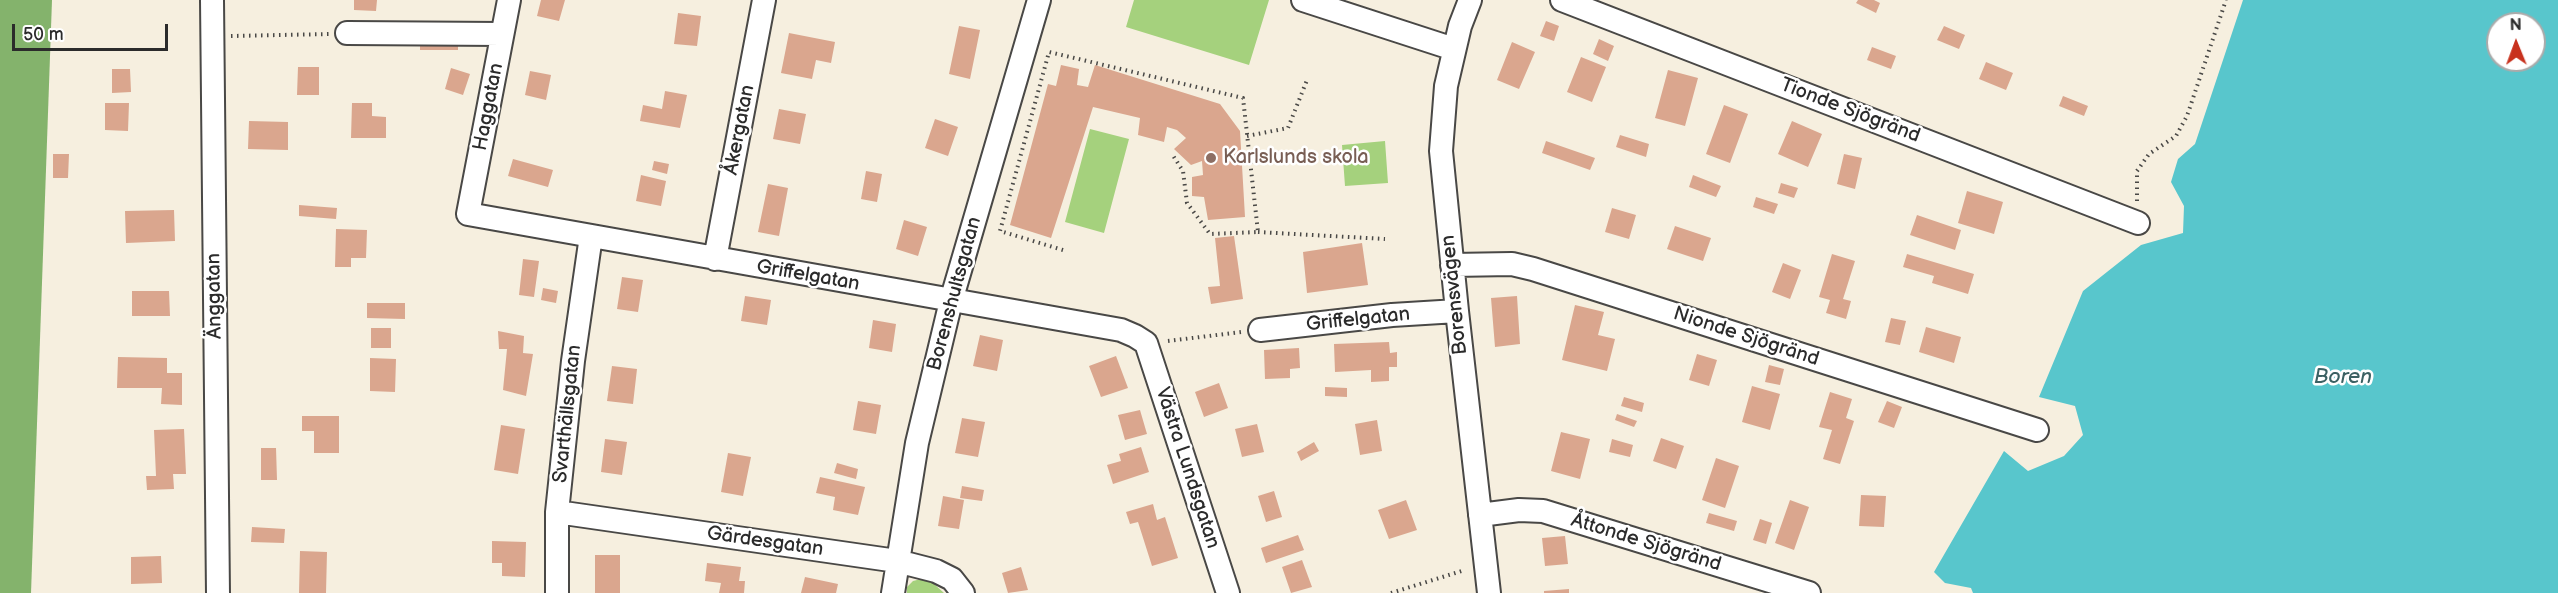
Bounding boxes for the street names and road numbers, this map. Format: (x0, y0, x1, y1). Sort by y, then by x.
street label: Haggatan (469, 61, 509, 153)
street label: Tionde Sjögränd (1777, 73, 1923, 149)
street label: Åkergatan (719, 83, 761, 177)
street label: Borenshultsgatan (923, 214, 987, 374)
street label: Borensvägen (1437, 234, 1473, 356)
street label: Änggatan (202, 253, 228, 339)
street label: Griffelgatan (755, 255, 861, 297)
street label: Nionde Sjögränd (1670, 302, 1822, 372)
street label: Griffelgatan (1305, 303, 1411, 337)
street label: Svarthällsgatan (549, 344, 587, 484)
street label: Västra Lundsgatan (1150, 384, 1224, 552)
street label: Åttonde Sjögränd (1568, 509, 1724, 577)
street label: Gärdesgatan (705, 522, 825, 562)

